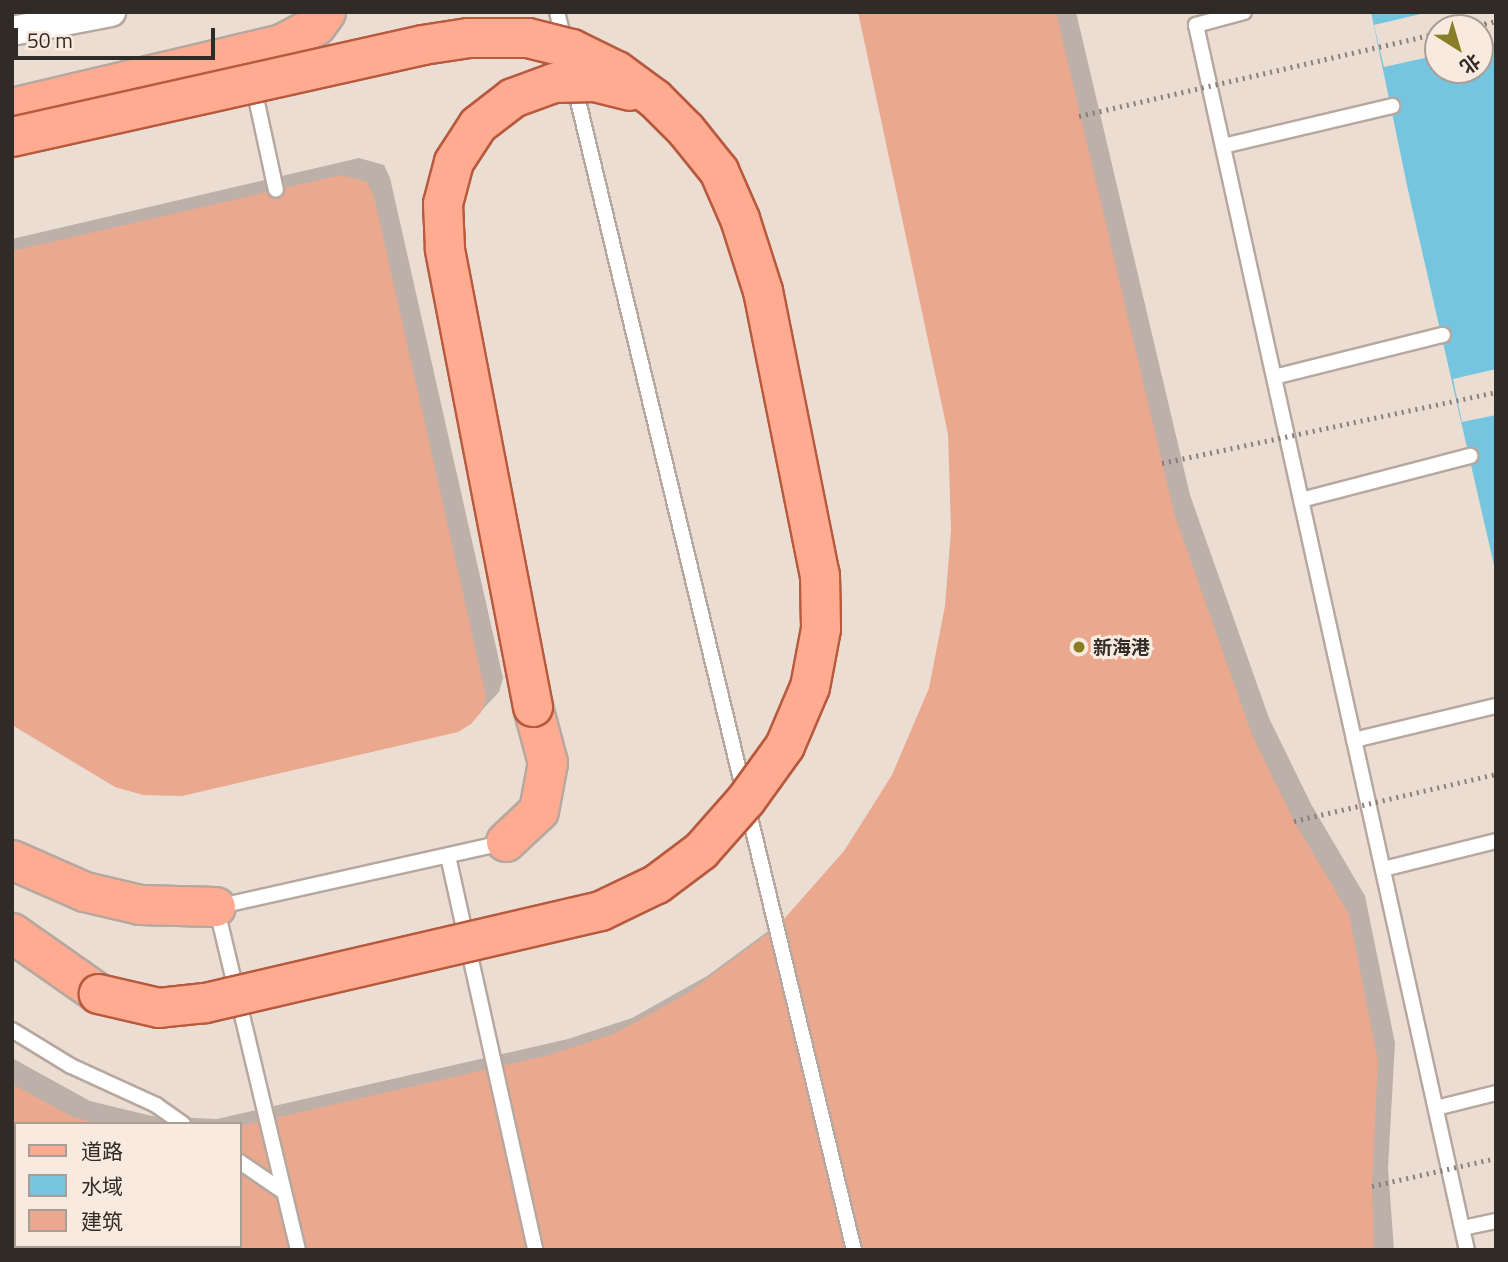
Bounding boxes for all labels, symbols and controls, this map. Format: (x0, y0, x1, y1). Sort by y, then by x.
scale bar (18, 14, 219, 58)
north arrow (1424, 14, 1494, 84)
text: 50 m (27, 24, 73, 56)
text: 北 (1454, 47, 1487, 82)
place label: 新海港 (1093, 636, 1150, 658)
marker: 新海港 (1071, 639, 1087, 655)
legend (14, 1122, 242, 1248)
text: 道路 (81, 1135, 123, 1167)
text: 水域 (81, 1170, 123, 1202)
text: 建筑 (81, 1205, 123, 1237)

